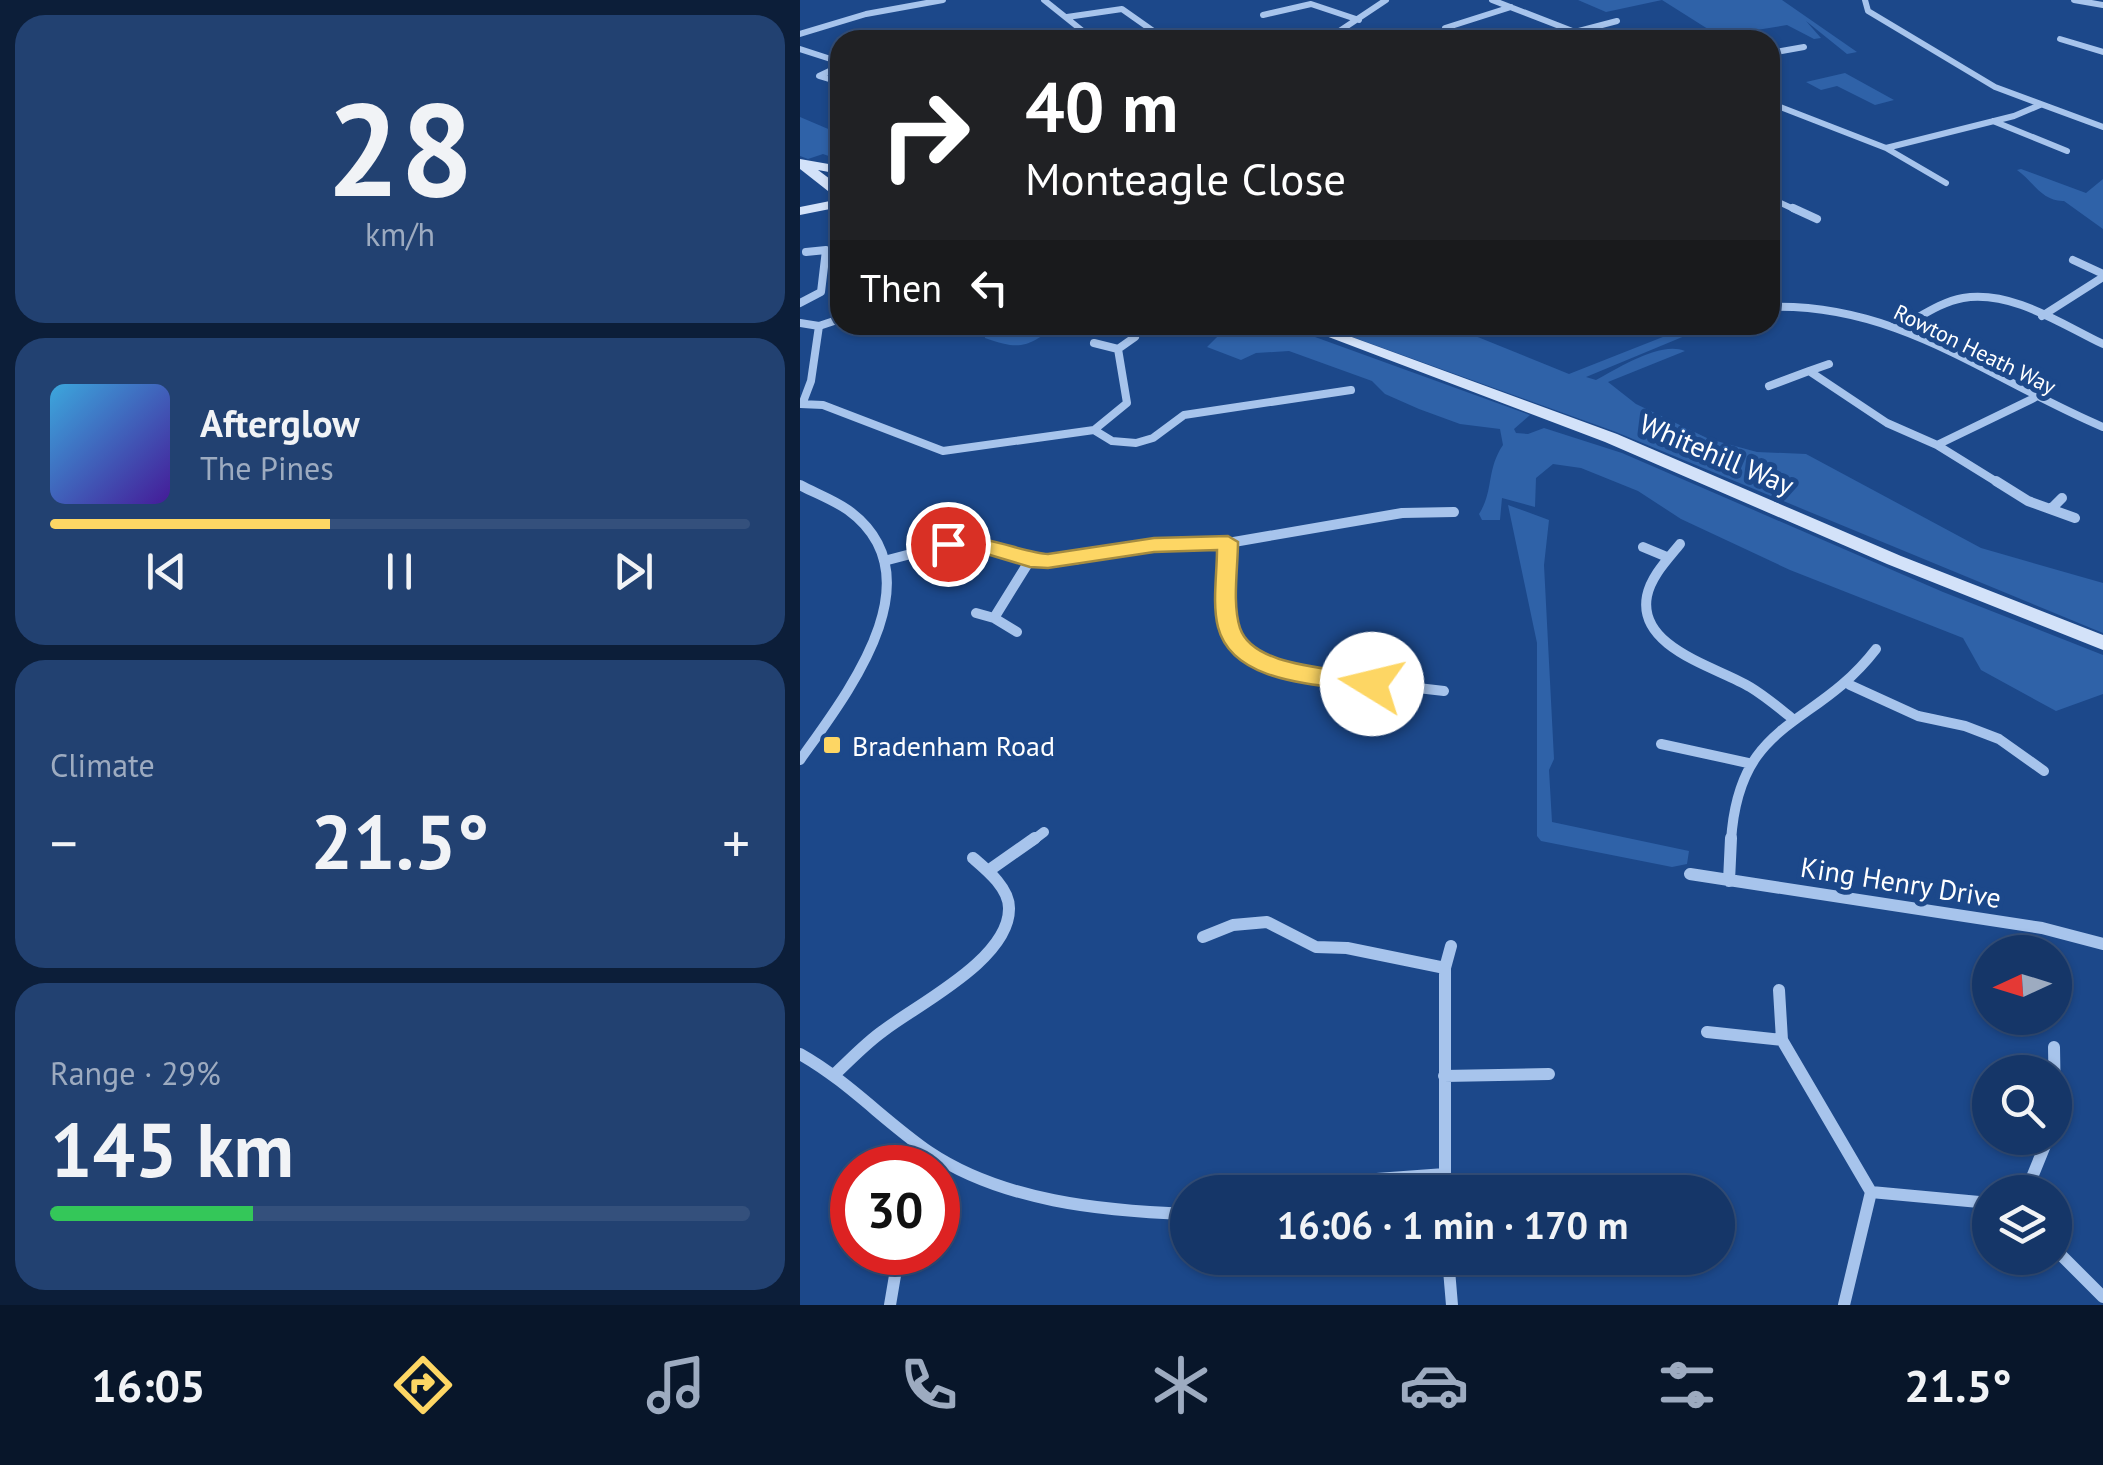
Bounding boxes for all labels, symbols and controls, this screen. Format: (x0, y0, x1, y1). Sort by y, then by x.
text: 40 m (1025, 61, 1178, 151)
text: 28 (326, 64, 474, 232)
icon: right (860, 70, 990, 200)
text: Monteagle Close (1025, 149, 1346, 207)
text: km/h (365, 213, 435, 255)
icon: left (962, 260, 1017, 315)
text: Then (860, 263, 942, 312)
street label: Rowton Heath Way (1889, 298, 2061, 401)
text: Afterglow (200, 398, 360, 447)
street label: Whitehill Way (1634, 405, 1800, 503)
text: The Pines (200, 447, 334, 489)
pin (906, 502, 991, 587)
icon: arrive (921, 517, 976, 572)
icon: previous (139, 544, 194, 599)
icon: pause (372, 544, 427, 599)
icon: next (606, 544, 661, 599)
position arrow (1320, 632, 1424, 736)
place label: Bradenham Road (852, 727, 1055, 764)
marker: Bradenham Road (821, 734, 843, 756)
text: Climate (50, 744, 155, 786)
text: 21.5° (311, 793, 489, 890)
text: − (50, 807, 78, 878)
text: + (722, 807, 750, 878)
street label: King Henry Drive (1798, 848, 2004, 916)
north arrow (1972, 935, 2072, 1035)
map controls (1972, 935, 2072, 1275)
text: Range · 29% (50, 1052, 221, 1094)
button: search (1972, 1055, 2072, 1155)
text: 145 km (50, 1101, 294, 1198)
speed limit sign: 30 (830, 1145, 960, 1275)
button: layers (1972, 1175, 2072, 1275)
text: 16:06 · 1 min · 170 m (1277, 1200, 1628, 1249)
icon: directions (388, 1350, 458, 1420)
icon: music (641, 1350, 711, 1420)
icon: phone (894, 1350, 964, 1420)
icon: climate (1146, 1350, 1216, 1420)
icon: car (1399, 1350, 1469, 1420)
icon: filters (1652, 1350, 1722, 1420)
text: 16:05 (91, 1356, 206, 1414)
text: 21.5° (1904, 1356, 2012, 1414)

